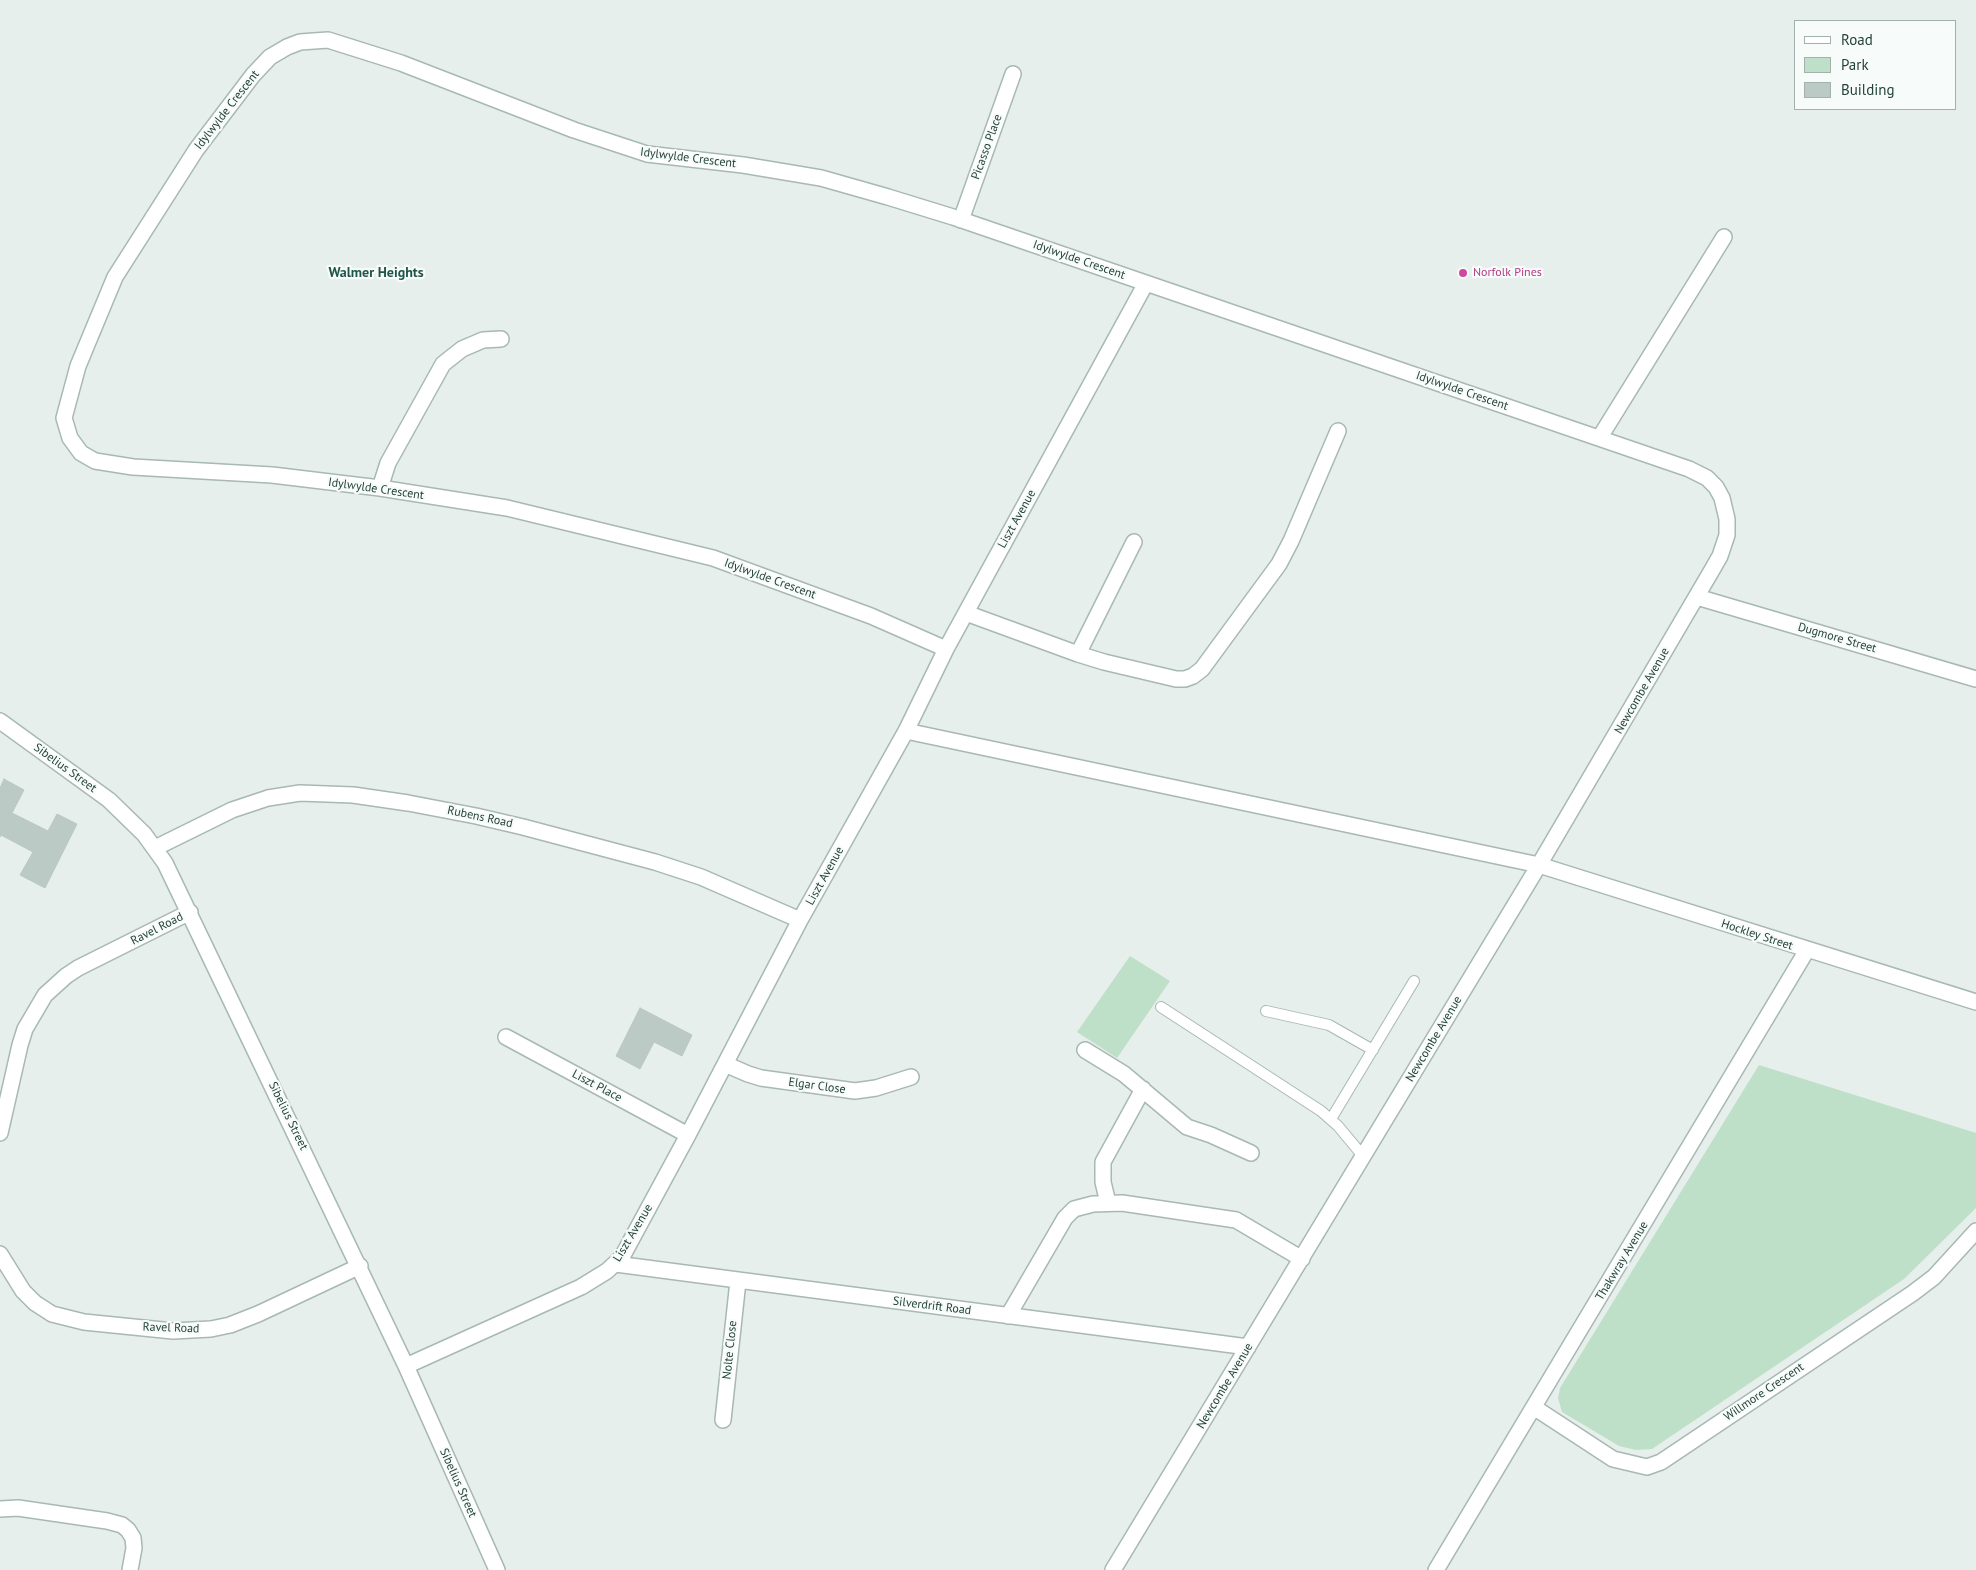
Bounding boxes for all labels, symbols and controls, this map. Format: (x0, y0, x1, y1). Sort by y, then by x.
legend (1794, 20, 1956, 110)
text: Road (1841, 30, 1873, 49)
text: Park (1841, 55, 1869, 74)
street label: Idylwylde Crescent (192, 68, 262, 152)
text: Building (1841, 80, 1895, 99)
street label: Picasso Place (969, 112, 1005, 182)
street label: Idylwylde Crescent (639, 145, 737, 171)
street label: Idylwylde Crescent (1031, 237, 1127, 283)
district label: Walmer Heights (328, 265, 424, 281)
place label: Norfolk Pines (1473, 266, 1542, 280)
marker: Norfolk Pines (1457, 267, 1469, 279)
street label: Idylwylde Crescent (1414, 368, 1510, 414)
street label: Idylwylde Crescent (327, 475, 425, 503)
street label: Liszt Avenue (995, 487, 1039, 551)
street label: Idylwylde Crescent (722, 556, 818, 602)
street label: Dugmore Street (1796, 620, 1878, 656)
street label: Newcombe Avenue (1611, 645, 1673, 737)
street label: Sibelius Street (31, 740, 99, 796)
street label: Rubens Road (446, 803, 514, 831)
street label: Liszt Avenue (803, 844, 847, 908)
street label: Ravel Road (128, 910, 186, 948)
street label: Hockley Street (1719, 917, 1795, 953)
street label: Newcombe Avenue (1403, 994, 1465, 1084)
street label: Liszt Place (570, 1067, 624, 1105)
street label: Elgar Close (788, 1075, 846, 1097)
street label: Sibelius Street (265, 1079, 311, 1153)
street label: Liszt Avenue (610, 1202, 656, 1264)
street label: Thakwray Avenue (1593, 1219, 1651, 1303)
street label: Silverdrift Road (892, 1294, 972, 1318)
street label: Ravel Road (142, 1320, 200, 1336)
street label: Nolte Close (720, 1320, 740, 1380)
street label: Newcombe Avenue (1194, 1341, 1256, 1431)
street label: Willmore Crescent (1721, 1360, 1807, 1424)
street label: Sibelius Street (436, 1446, 480, 1520)

